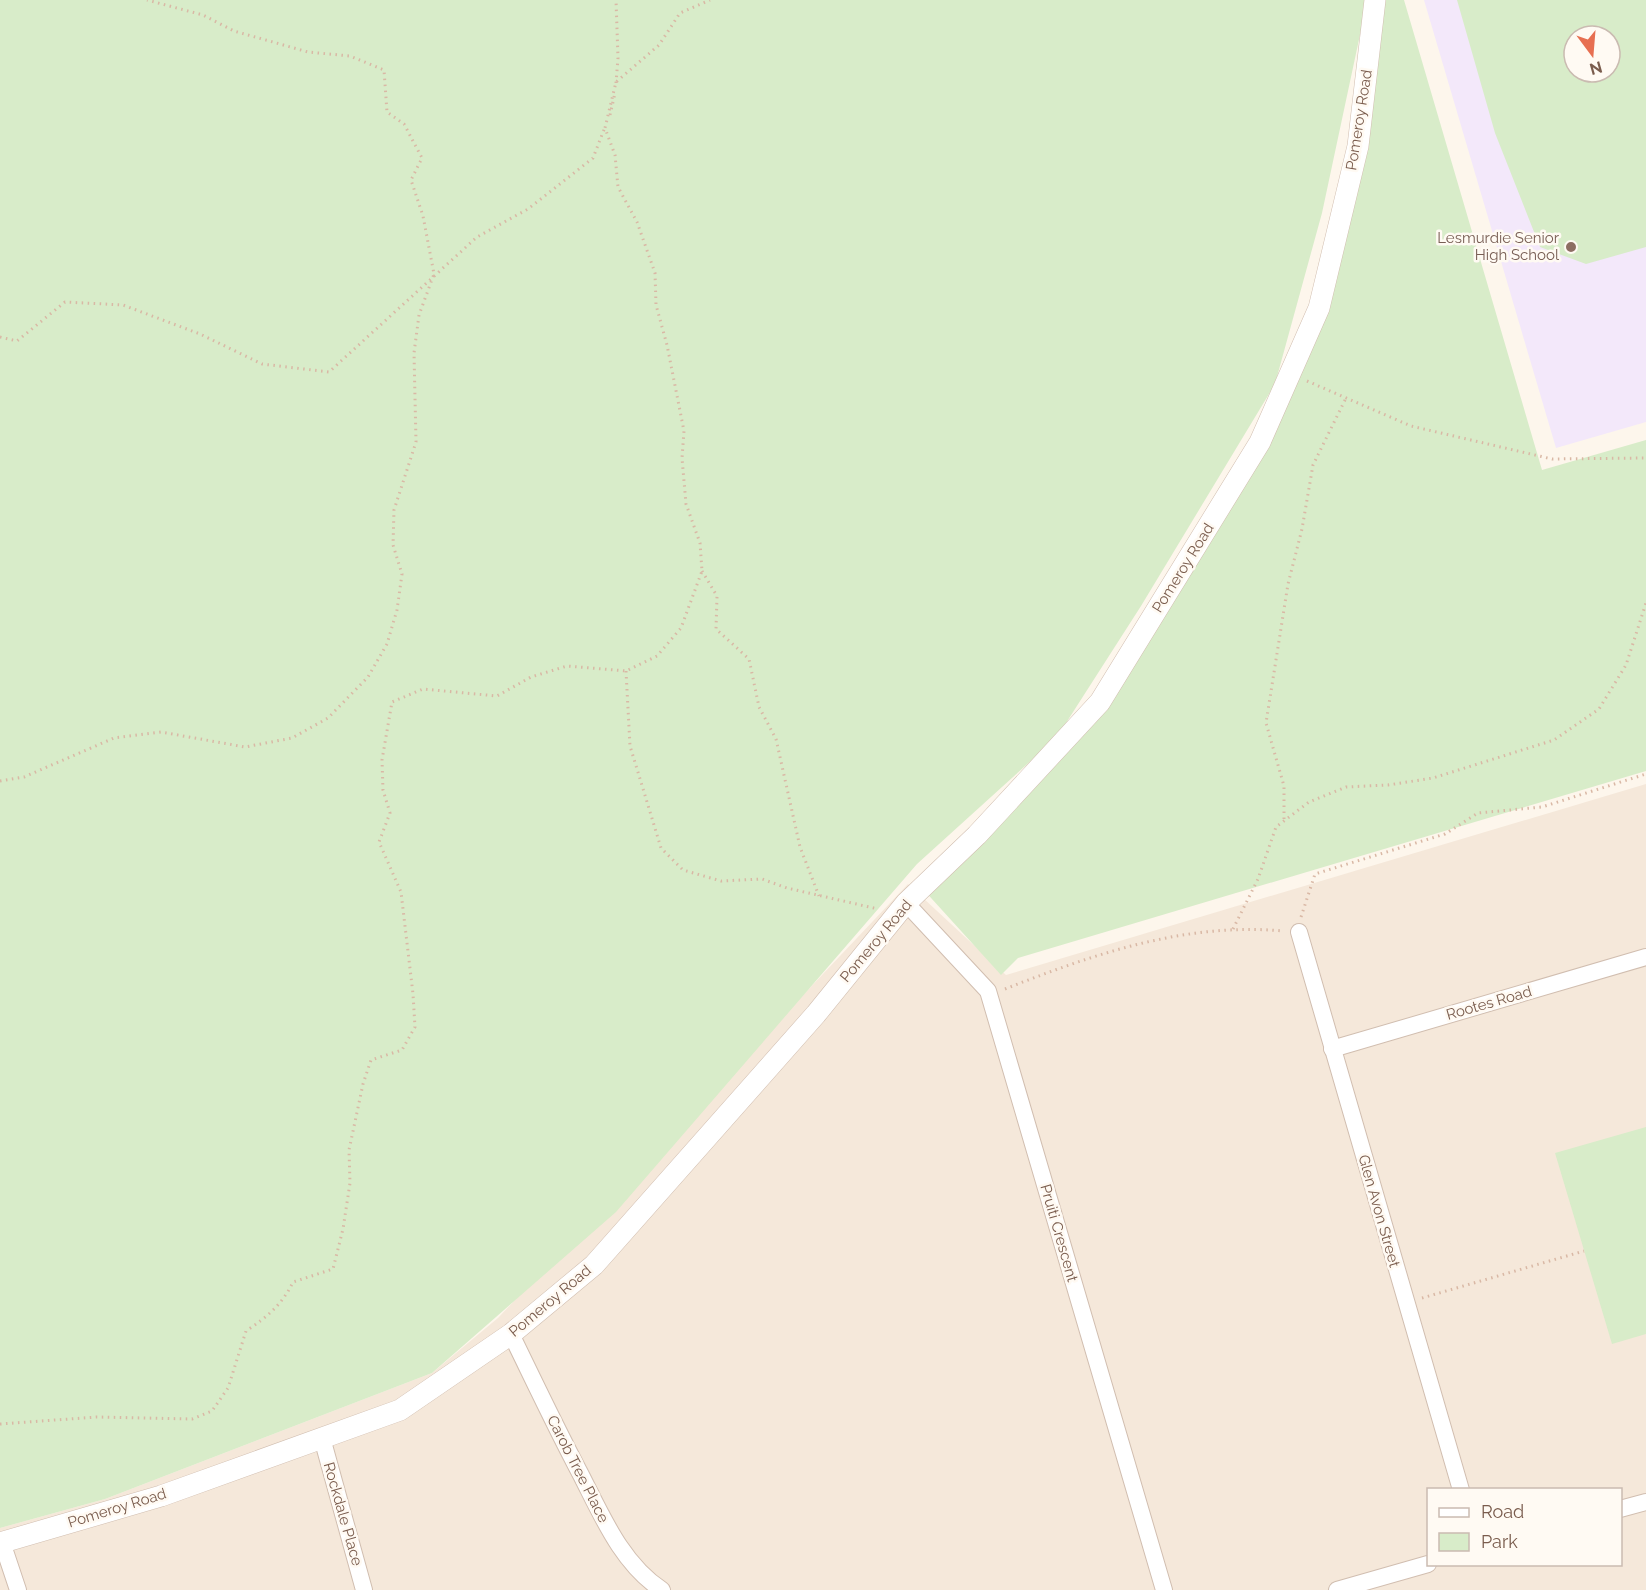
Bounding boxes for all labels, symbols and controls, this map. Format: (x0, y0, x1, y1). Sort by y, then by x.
north arrow (1562, 24, 1622, 84)
text: N (1588, 57, 1604, 79)
street label: Pomeroy Road (1342, 68, 1376, 172)
place label: Lesmurdie Senior High School (1437, 229, 1560, 264)
marker: Lesmurdie Senior High School (1564, 240, 1578, 254)
street label: Pomeroy Road (1148, 520, 1218, 616)
street label: Pomeroy Road (836, 896, 916, 986)
street label: Rootes Road (1444, 982, 1534, 1024)
street label: Glen Avon Street (1354, 1153, 1404, 1269)
street label: Pruiti Crescent (1036, 1182, 1082, 1284)
street label: Pomeroy Road (505, 1261, 595, 1341)
street label: Carob Tree Place (543, 1412, 613, 1526)
street label: Rockdale Place (320, 1460, 366, 1568)
street label: Pomeroy Road (66, 1484, 168, 1532)
legend (1427, 1488, 1622, 1566)
text: Road (1481, 1501, 1524, 1522)
text: Park (1481, 1531, 1518, 1552)

